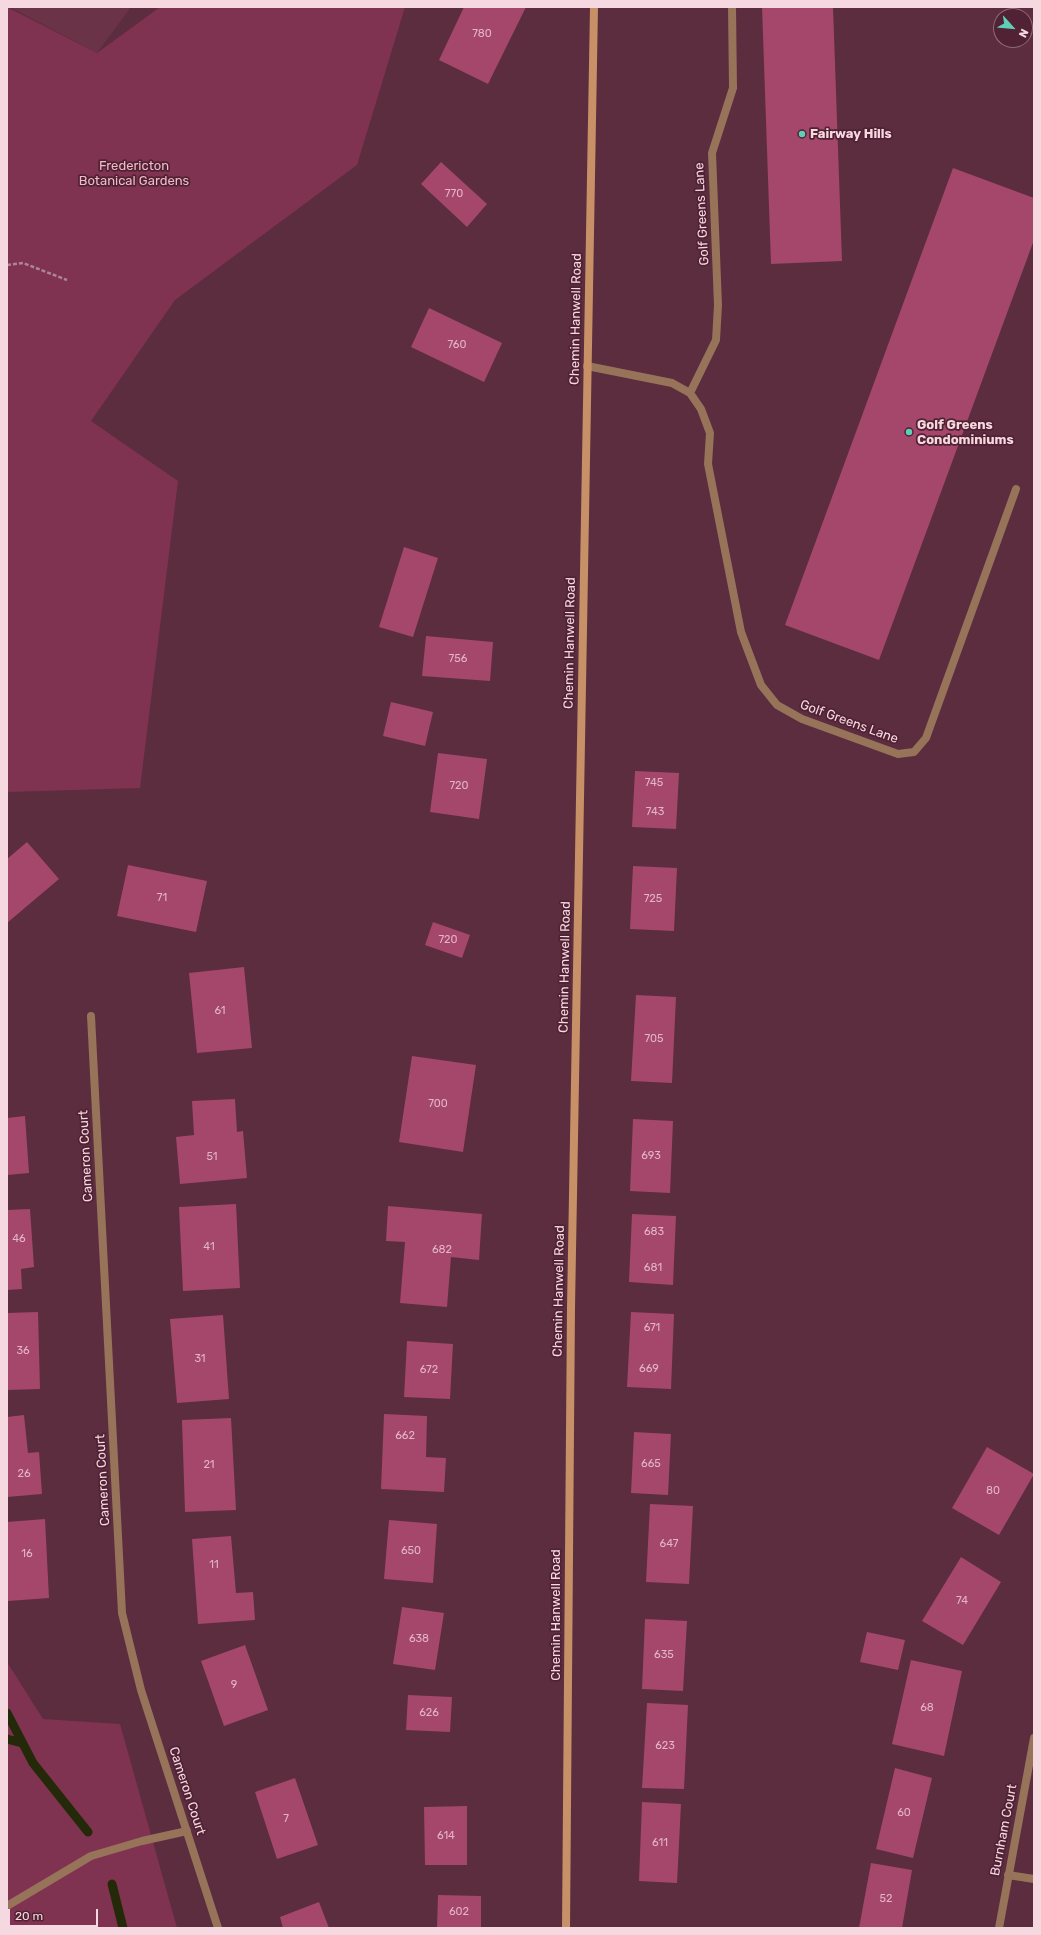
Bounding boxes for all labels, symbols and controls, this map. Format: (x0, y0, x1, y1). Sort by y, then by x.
north arrow (993, 8, 1033, 48)
house number: 780 (472, 27, 492, 41)
text: N (1016, 27, 1031, 40)
place label: Fairway Hills (810, 126, 892, 142)
marker: Fairway Hills (797, 129, 807, 139)
park label: Fredericton Botanical Gardens (79, 158, 189, 189)
street label: Golf Greens Lane (692, 162, 712, 266)
house number: 770 (445, 187, 463, 201)
street label: Chemin Hanwell Road (567, 253, 585, 385)
house number: 760 (448, 338, 466, 352)
place label: Golf Greens Condominiums (917, 417, 1014, 448)
marker: Golf Greens Condominiums (904, 427, 914, 437)
street label: Chemin Hanwell Road (561, 577, 579, 709)
house number: 756 (449, 652, 467, 666)
street label: Golf Greens Lane (798, 697, 900, 747)
house number: 745 (645, 776, 663, 790)
house number: 720 (449, 779, 469, 793)
house number: 743 (646, 805, 664, 819)
house number: 71 (157, 891, 167, 905)
house number: 725 (644, 892, 662, 906)
street label: Chemin Hanwell Road (556, 901, 574, 1033)
house number: 720 (438, 933, 458, 947)
house number: 61 (214, 1004, 226, 1018)
house number: 705 (644, 1032, 664, 1046)
house number: 700 (428, 1097, 448, 1111)
street label: Cameron Court (76, 1110, 96, 1202)
house number: 693 (641, 1149, 661, 1163)
house number: 51 (206, 1150, 218, 1164)
street label: Chemin Hanwell Road (550, 1225, 568, 1357)
house number: 683 (644, 1225, 664, 1239)
house number: 46 (12, 1232, 26, 1246)
house number: 41 (203, 1240, 215, 1254)
house number: 682 (432, 1243, 452, 1257)
house number: 681 (644, 1261, 662, 1275)
house number: 671 (644, 1321, 660, 1335)
house number: 36 (16, 1344, 30, 1358)
house number: 31 (194, 1352, 206, 1366)
house number: 669 (639, 1362, 659, 1376)
house number: 672 (420, 1363, 438, 1377)
house number: 662 (395, 1429, 415, 1443)
street label: Cameron Court (93, 1434, 113, 1526)
house number: 665 (641, 1457, 661, 1471)
house number: 21 (203, 1458, 215, 1472)
house number: 26 (17, 1467, 31, 1481)
house number: 80 (986, 1484, 1000, 1498)
house number: 647 (660, 1537, 678, 1551)
house number: 650 (401, 1544, 421, 1558)
house number: 16 (21, 1547, 33, 1561)
street label: Chemin Hanwell Road (548, 1549, 564, 1681)
house number: 11 (209, 1558, 219, 1572)
house number: 74 (956, 1594, 968, 1608)
house number: 638 (409, 1632, 429, 1646)
house number: 635 (654, 1648, 674, 1662)
house number: 9 (231, 1678, 237, 1692)
house number: 68 (920, 1701, 934, 1715)
house number: 626 (419, 1706, 439, 1720)
house number: 623 (655, 1739, 675, 1753)
street label: Cameron Court (165, 1745, 209, 1837)
street label: Burnham Court (987, 1783, 1021, 1877)
house number: 60 (897, 1806, 911, 1820)
house number: 7 (283, 1812, 289, 1826)
house number: 614 (437, 1829, 455, 1843)
house number: 611 (652, 1836, 668, 1850)
house number: 52 (880, 1892, 892, 1906)
scale bar (10, 1901, 100, 1927)
house number: 602 (449, 1905, 469, 1919)
text: 20 m (15, 1909, 43, 1923)

